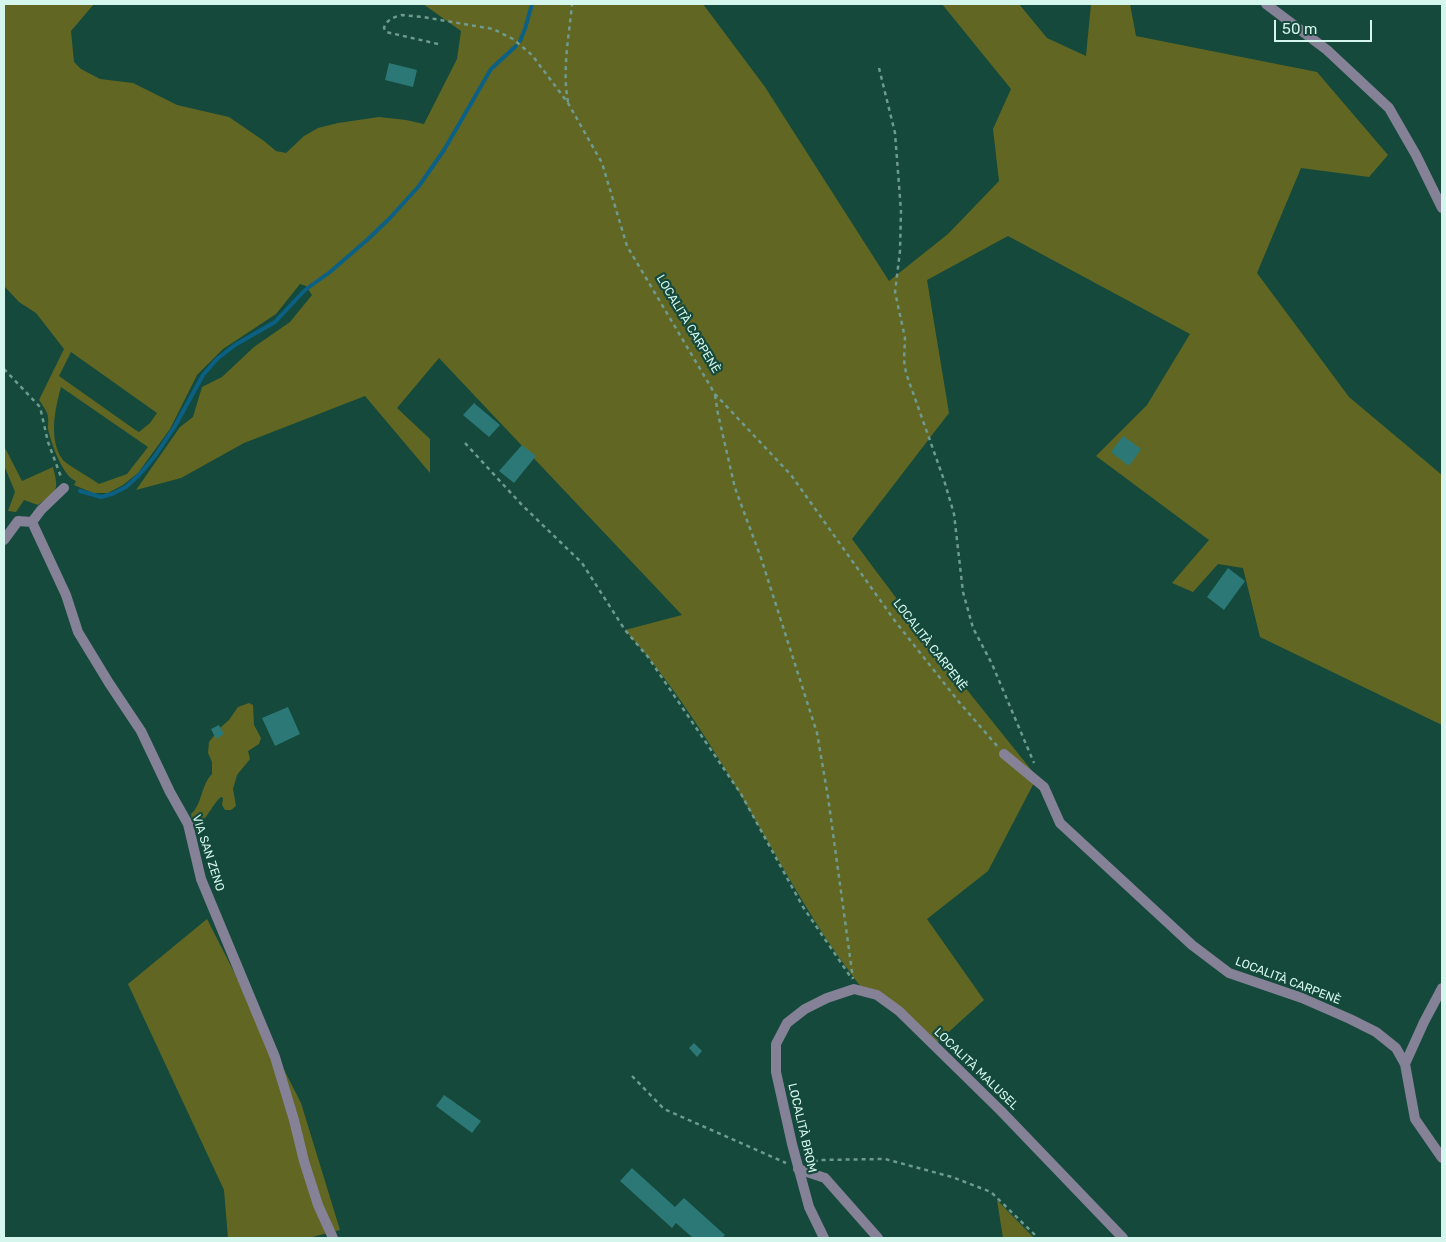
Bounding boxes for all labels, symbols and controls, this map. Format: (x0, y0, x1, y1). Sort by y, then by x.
scale bar (1276, 10, 1374, 42)
text: 50 m (1282, 20, 1317, 38)
street label: LOCALITÀ CARPENÈ (653, 272, 723, 376)
street label: LOCALITÀ CARPENÈ (890, 596, 970, 694)
street label: VIA SAN ZENO (189, 813, 227, 893)
street label: LOCALITÀ CARPENÈ (1233, 954, 1343, 1008)
street label: LOCALITÀ MALUSEL (931, 1025, 1021, 1113)
street label: LOCALITÀ BROM (785, 1082, 819, 1174)

